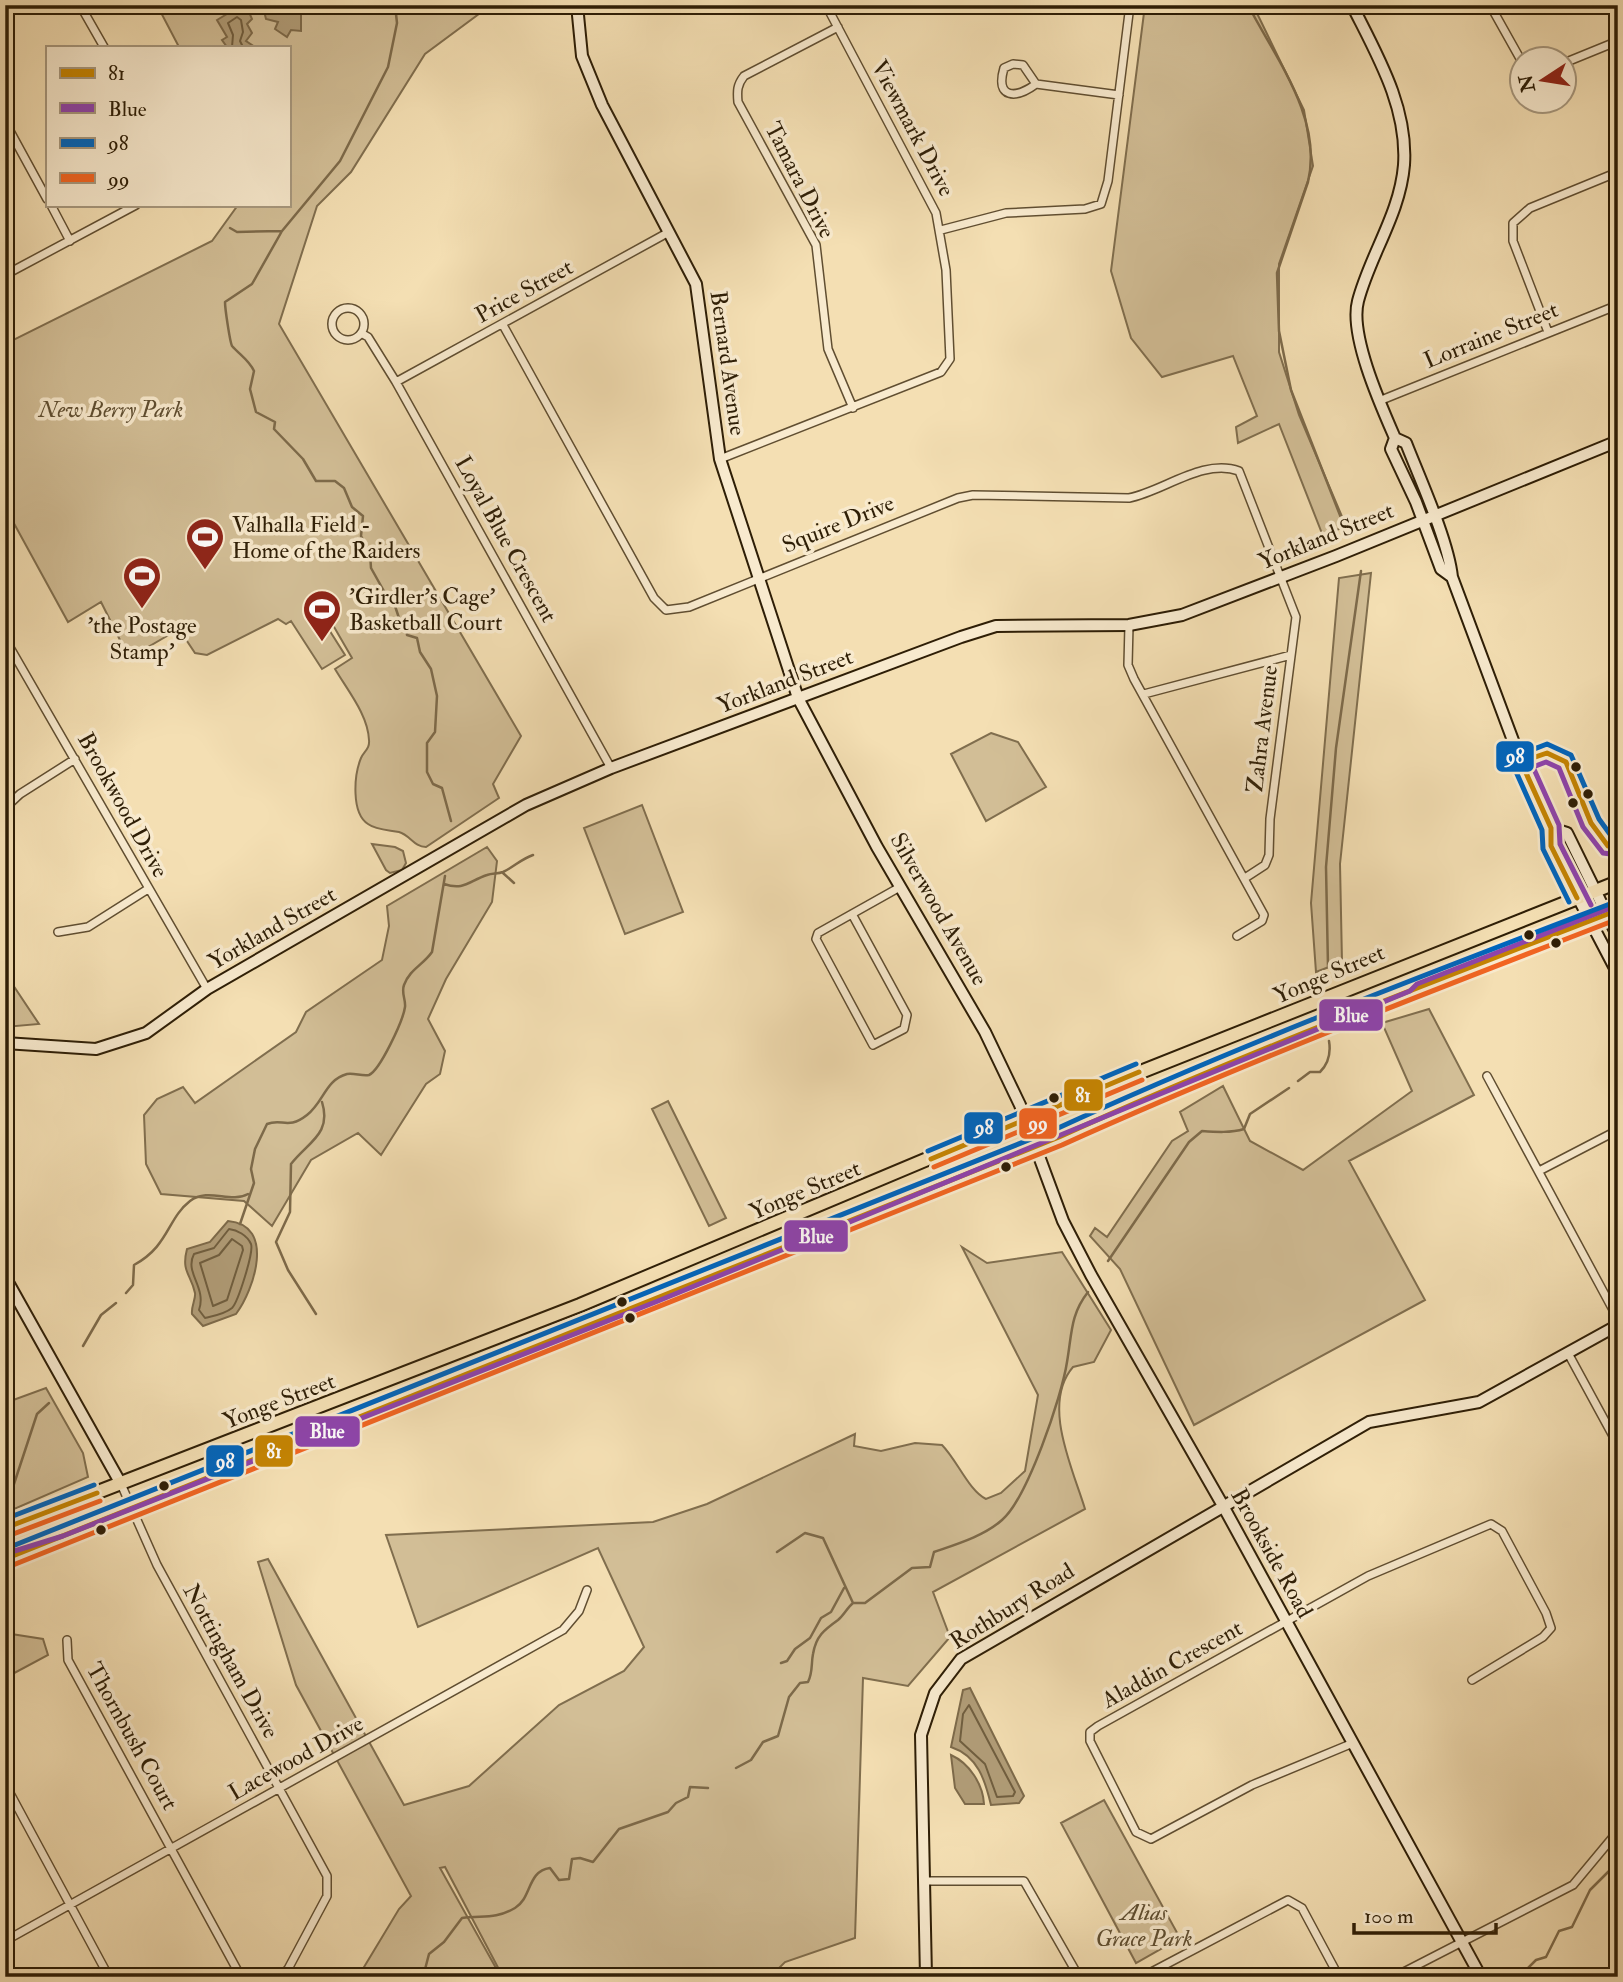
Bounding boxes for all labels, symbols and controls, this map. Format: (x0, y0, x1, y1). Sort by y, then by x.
legend (46, 46, 290, 206)
north arrow (1508, 46, 1578, 116)
street label: Viewmark Drive (865, 55, 961, 201)
text: 81 (108, 60, 125, 87)
text: N (1514, 72, 1541, 95)
text: Blue (108, 96, 147, 123)
street label: Tamara Drive (758, 117, 842, 243)
text: 98 (106, 130, 129, 157)
text: 99 (106, 166, 130, 193)
street label: Price Street (470, 252, 578, 330)
street label: Bernard Avenue (703, 289, 753, 438)
street label: Lorraine Street (1420, 295, 1562, 375)
park label: New Berry Park (38, 395, 183, 424)
street label: Loyal Blue Crescent (448, 451, 564, 627)
street label: Squire Drive (778, 488, 899, 560)
street label: Yorkland Street (1254, 496, 1398, 576)
place label: Valhalla Field - Home of the Raiders (232, 510, 421, 565)
sports icon: Valhalla Field - Home of the Raiders (184, 516, 226, 571)
sports icon: 'the Postage Stamp' (121, 555, 163, 610)
place label: 'Girdler's Cage' Basketball Court (349, 582, 502, 637)
sports icon: 'Girdler's Cage' Basketball Court (301, 588, 343, 643)
place label: 'the Postage Stamp' (87, 611, 197, 667)
street label: Yorkland Street (713, 642, 857, 720)
street label: Zahra Avenue (1240, 663, 1284, 794)
street label: Brookwood Drive (71, 727, 175, 883)
line badge: 98 (1495, 740, 1535, 773)
text: 98 (1504, 745, 1524, 769)
unlabelled marker (1569, 760, 1583, 774)
unlabelled marker (1581, 787, 1595, 801)
unlabelled marker (1566, 796, 1580, 810)
street label: Silverwood Avenue (884, 828, 995, 991)
street label: Yorkland Street (203, 880, 341, 976)
unlabelled marker (1522, 928, 1536, 942)
unlabelled marker (1549, 936, 1563, 950)
street label: Yonge Street (1269, 938, 1389, 1010)
line badge: Blue (1318, 998, 1384, 1032)
text: Blue (1334, 1004, 1369, 1028)
line badge: 81 (1063, 1078, 1104, 1112)
text: 81 (1075, 1084, 1091, 1108)
unlabelled marker (1047, 1091, 1061, 1105)
line badge: 99 (1018, 1107, 1058, 1140)
line badge: 98 (963, 1111, 1004, 1145)
text: 99 (1026, 1112, 1048, 1136)
text: 98 (973, 1116, 993, 1140)
street label: Yonge Street (745, 1154, 865, 1226)
unlabelled marker (999, 1160, 1013, 1174)
line badge: Blue (783, 1219, 849, 1253)
text: Blue (799, 1225, 834, 1249)
unlabelled marker (615, 1295, 629, 1309)
unlabelled marker (623, 1311, 637, 1325)
street label: Yonge Street (219, 1366, 339, 1436)
line badge: Blue (294, 1415, 361, 1448)
text: Blue (310, 1420, 345, 1444)
line badge: 81 (254, 1434, 294, 1468)
text: 81 (266, 1440, 282, 1464)
line badge: 98 (205, 1444, 245, 1478)
text: 98 (214, 1450, 234, 1474)
unlabelled marker (157, 1479, 171, 1493)
street label: Brookside Road (1224, 1483, 1320, 1623)
unlabelled marker (94, 1523, 108, 1537)
street label: Rothbury Road (944, 1556, 1080, 1656)
street label: Nottingham Drive (177, 1579, 286, 1744)
street label: Aladdin Crescent (1096, 1613, 1247, 1715)
street label: Thornbush Court (80, 1657, 184, 1815)
street label: Lacewood Drive (223, 1709, 369, 1807)
scale bar (1354, 1891, 1495, 1935)
park label: Alias Grace Park (1095, 1898, 1193, 1953)
text: 100 m (1364, 1903, 1414, 1930)

